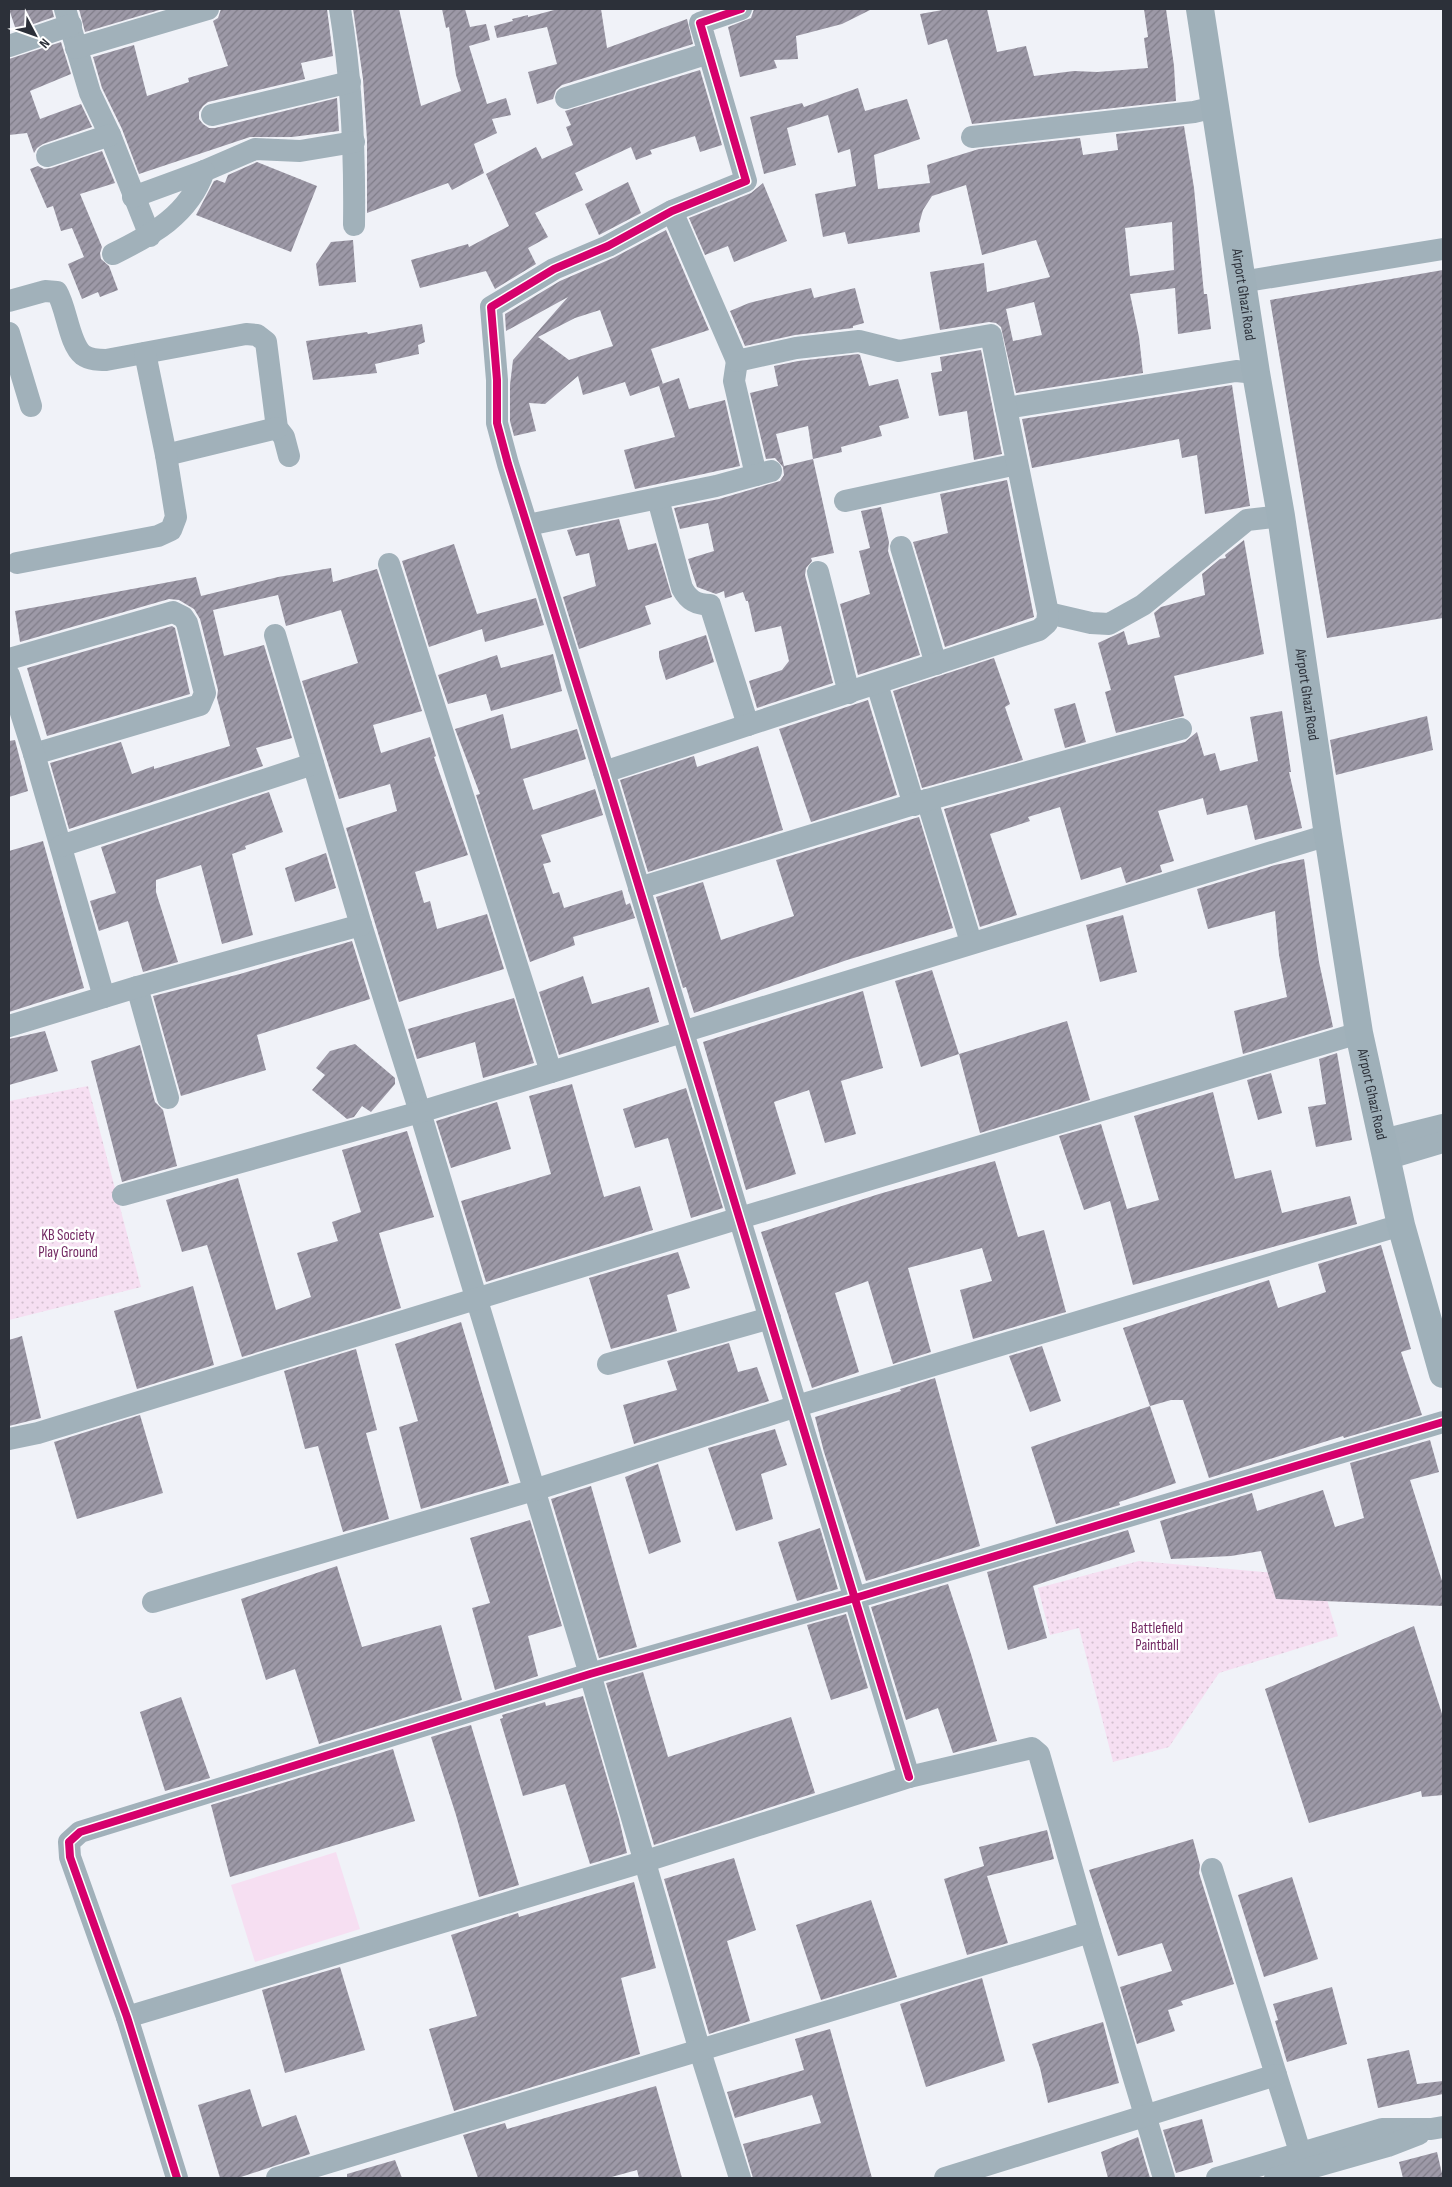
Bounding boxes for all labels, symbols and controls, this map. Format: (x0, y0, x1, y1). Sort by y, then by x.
north arrow (10, 10, 60, 60)
text: N (36, 35, 53, 52)
street label: Airport Ghazi Road (1227, 246, 1260, 342)
street label: Airport Ghazi Road (1291, 646, 1323, 742)
street label: Airport Ghazi Road (1353, 1046, 1391, 1142)
park label: KB Society Play Ground (38, 1226, 98, 1262)
park label: Battlefield Paintball (1131, 1619, 1183, 1655)

